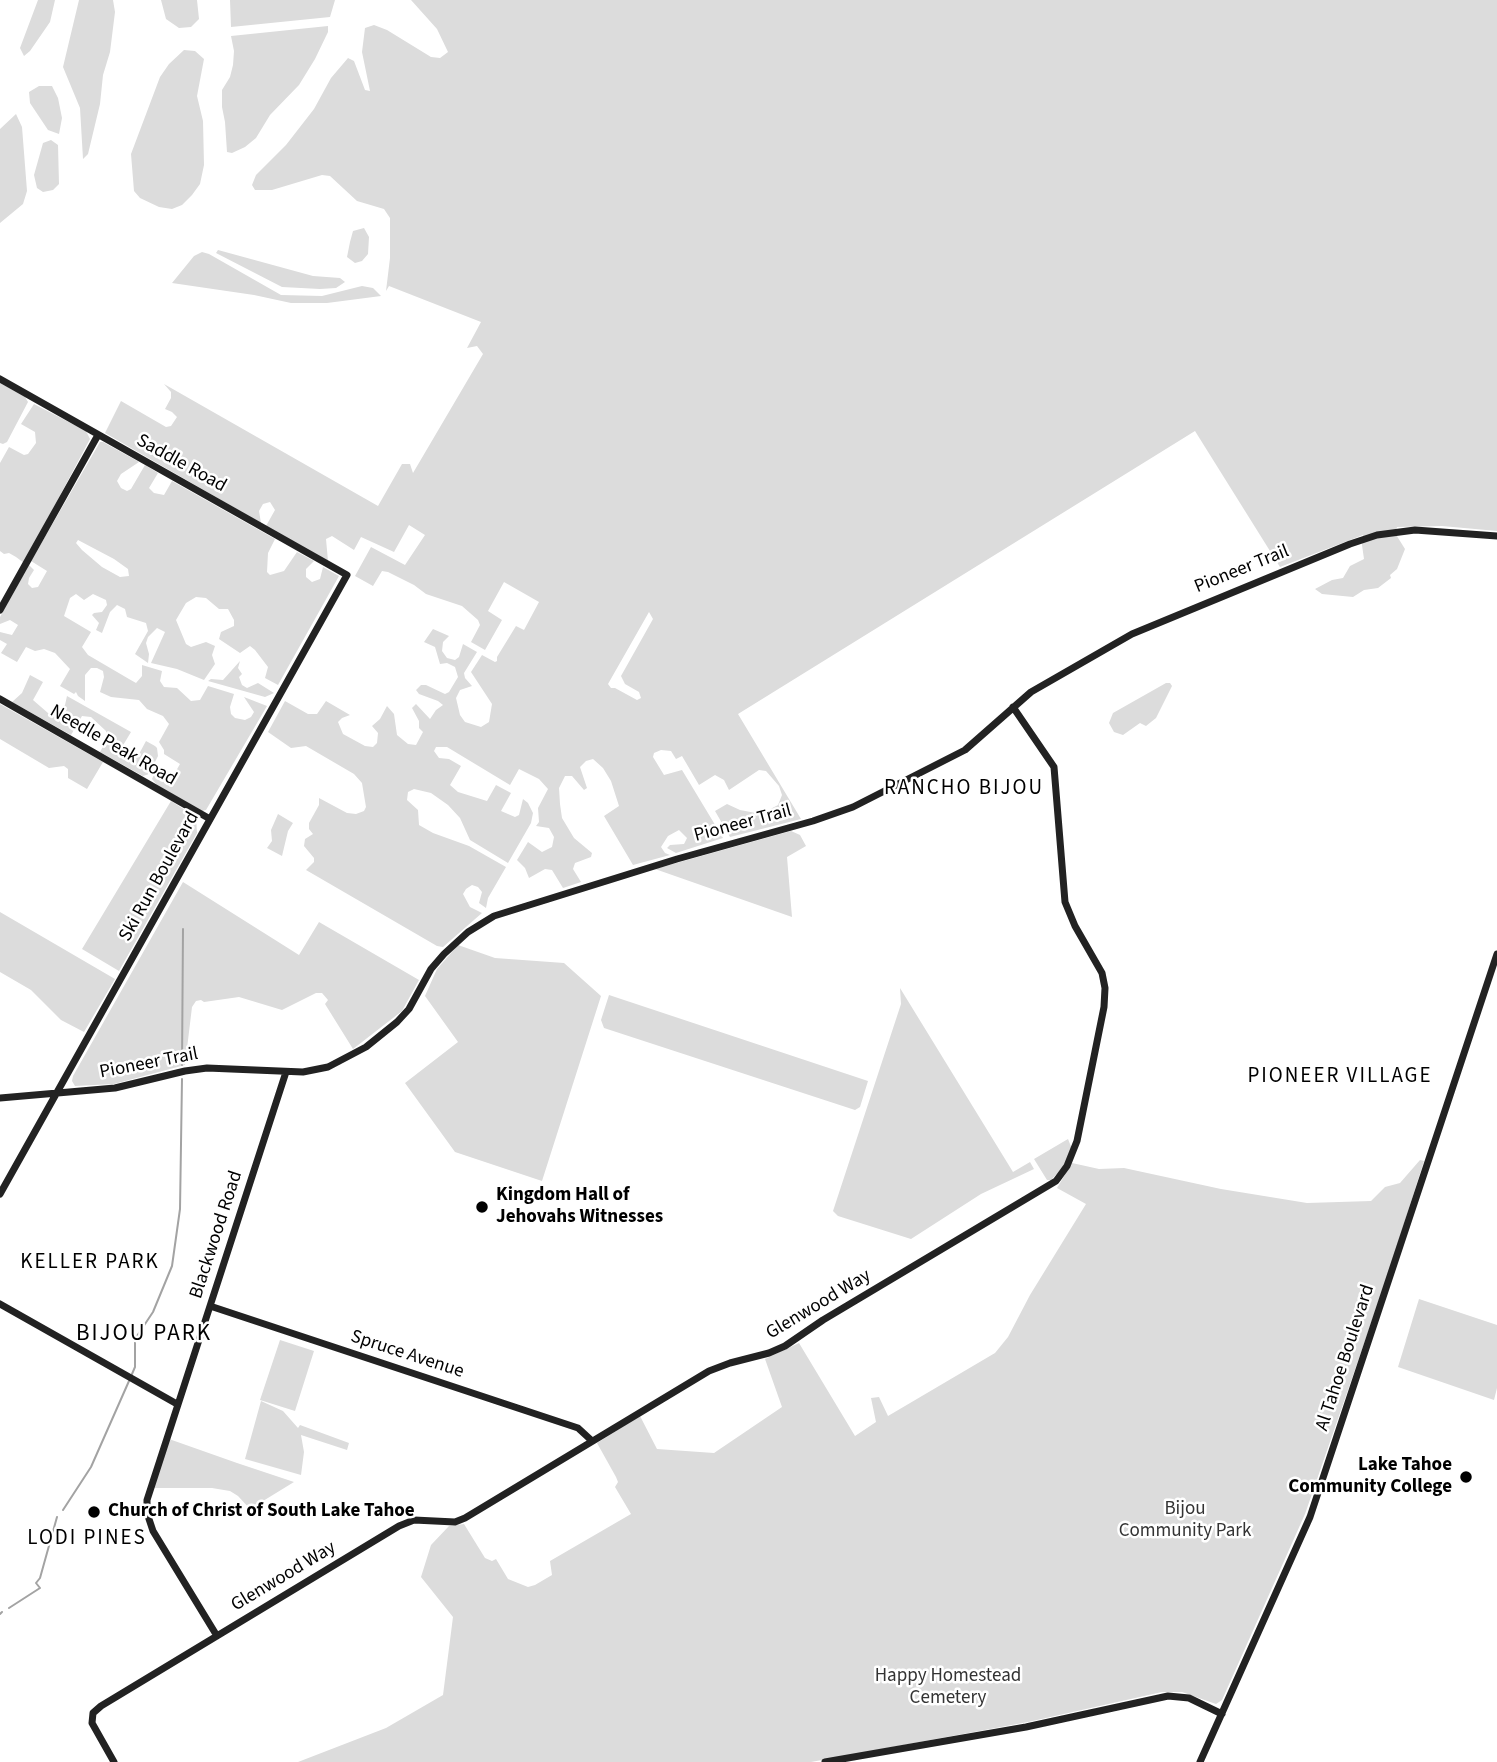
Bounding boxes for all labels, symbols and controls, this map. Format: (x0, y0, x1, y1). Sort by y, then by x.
street label: Saddle Road (132, 430, 230, 498)
street label: Pioneer Trail (1191, 541, 1293, 599)
street label: Needle Peak Road (45, 700, 181, 792)
district label: RANCHO BIJOU (885, 776, 1043, 802)
street label: Pioneer Trail (692, 800, 794, 848)
street label: Ski Run Boulevard (115, 808, 205, 946)
street label: Pioneer Trail (98, 1043, 200, 1085)
district label: PIONEER VILLAGE (1249, 1064, 1431, 1090)
street label: Blackwood Road (186, 1168, 248, 1302)
place label: Kingdom Hall of Jehovahs Witnesses (496, 1185, 663, 1229)
marker: Kingdom Hall of Jehovahs Witnesses (474, 1199, 490, 1215)
district label: KELLER PARK (22, 1250, 158, 1276)
street label: Glenwood Way (763, 1265, 875, 1345)
street label: Al Tahoe Boulevard (1312, 1282, 1380, 1434)
district label: BIJOU PARK (77, 1321, 211, 1349)
street label: Spruce Avenue (348, 1326, 466, 1384)
place label: Lake Tahoe Community College (1288, 1455, 1452, 1499)
marker: Lake Tahoe Community College (1458, 1469, 1474, 1485)
park label: Bijou Community Park (1119, 1499, 1251, 1543)
place label: Church of Christ of South Lake Tahoe (108, 1501, 415, 1523)
marker: Church of Christ of South Lake Tahoe (86, 1504, 102, 1520)
district label: LODI PINES (28, 1526, 146, 1552)
street label: Glenwood Way (228, 1537, 340, 1617)
park label: Happy Homestead Cemetery (875, 1666, 1021, 1710)

